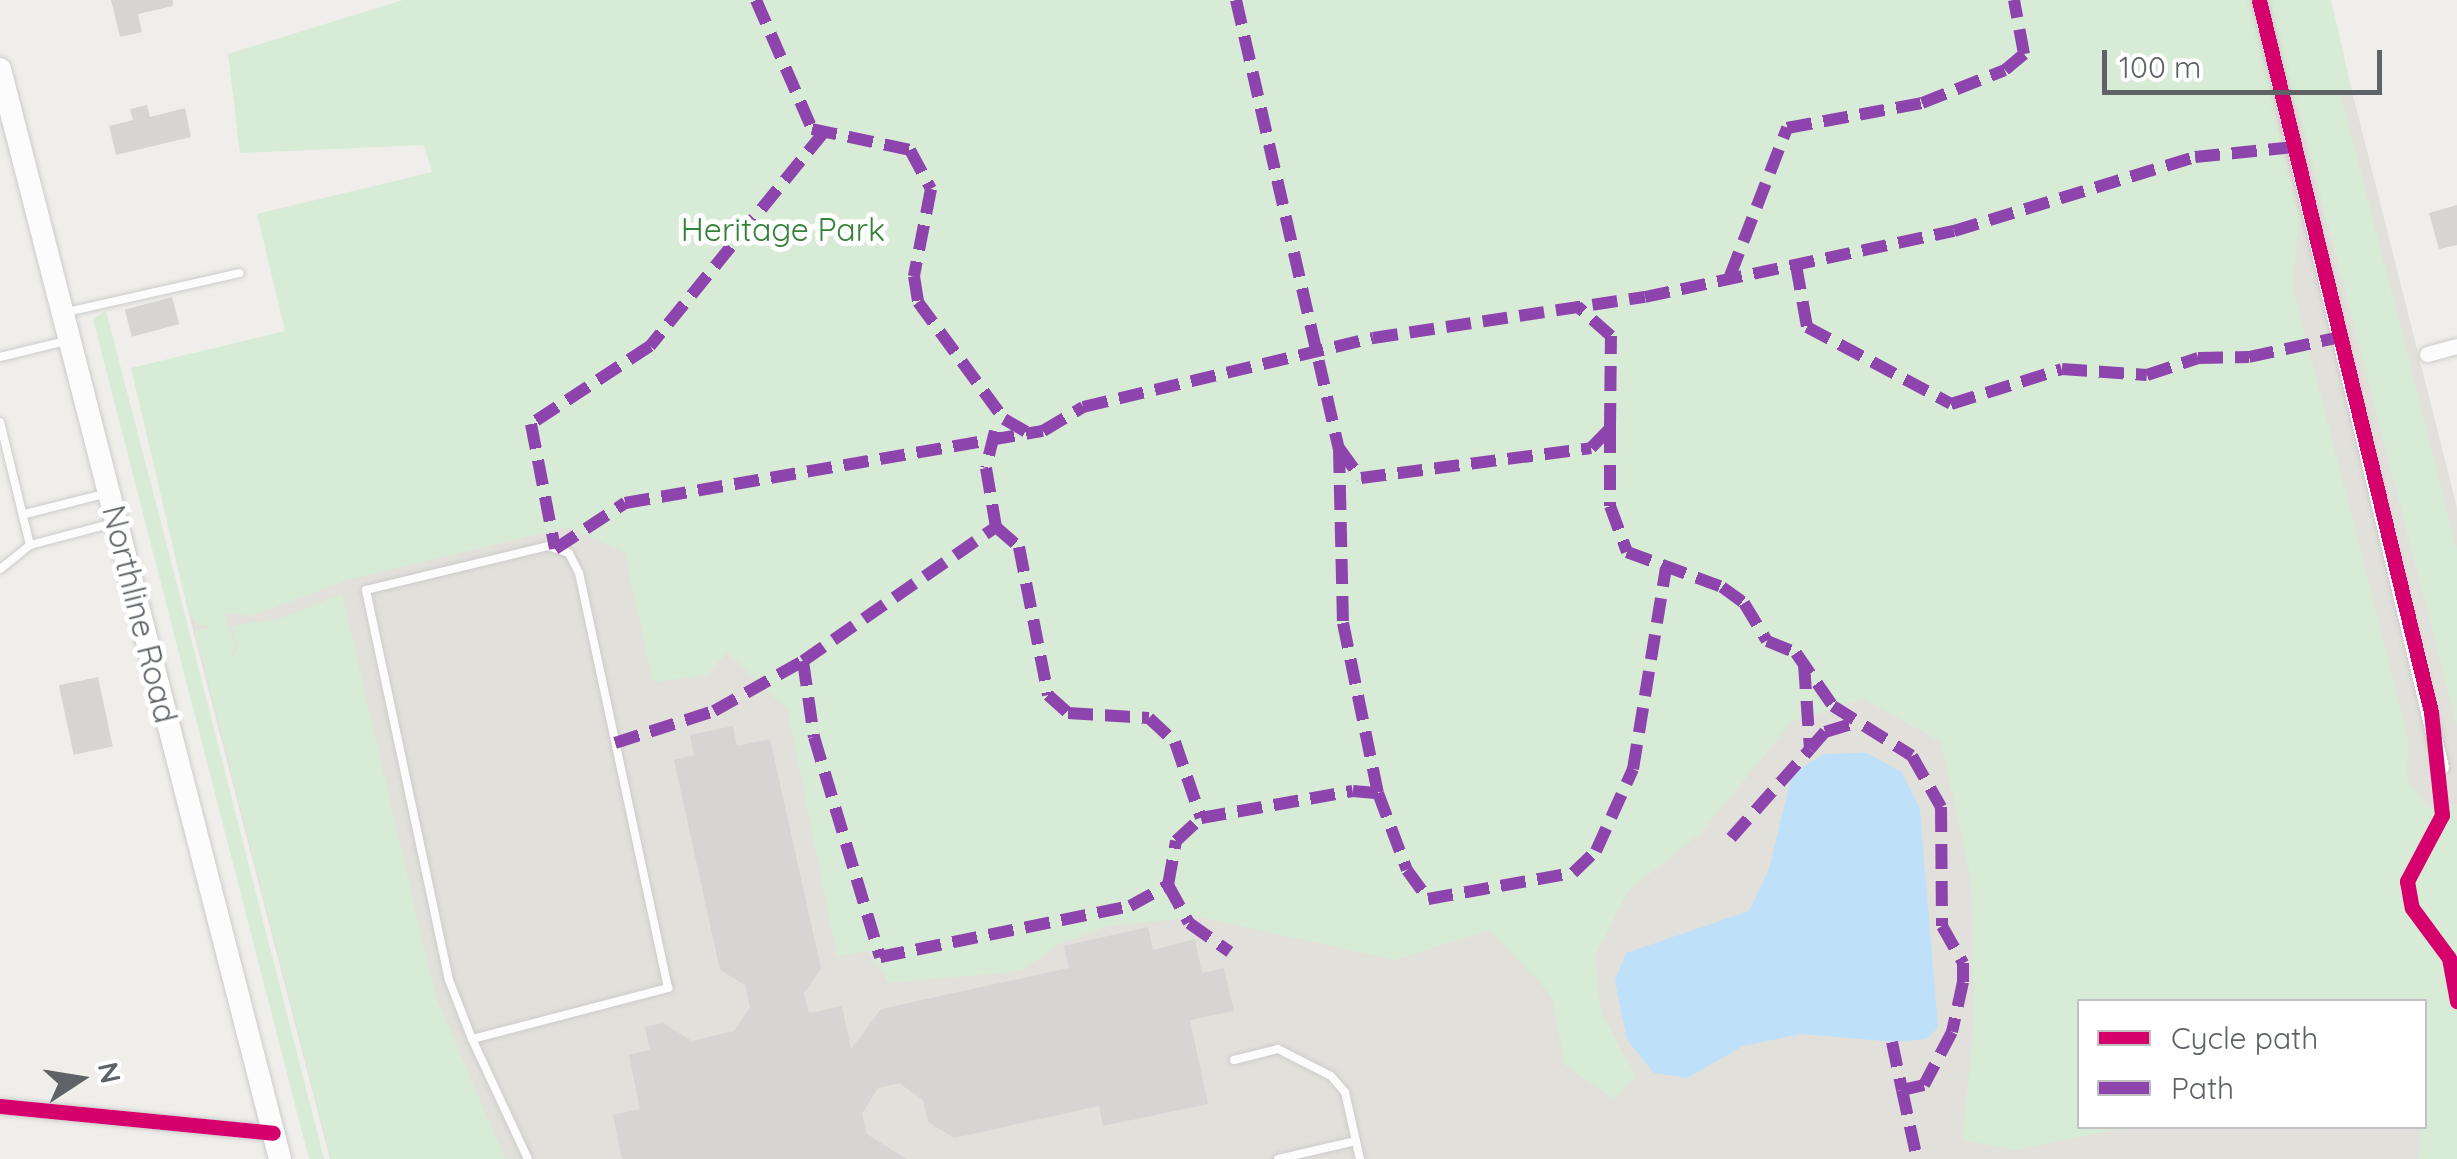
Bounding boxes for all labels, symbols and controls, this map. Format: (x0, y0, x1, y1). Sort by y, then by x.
scale bar (2107, 30, 2387, 92)
text: 100 m (2119, 48, 2201, 86)
park label: Heritage Park (681, 210, 885, 248)
street label: Northline Road (94, 501, 186, 727)
legend (2077, 999, 2427, 1129)
text: Cycle path (2171, 1019, 2318, 1057)
north arrow (30, 1029, 130, 1129)
text: N (91, 1059, 129, 1086)
text: Path (2171, 1069, 2234, 1107)

